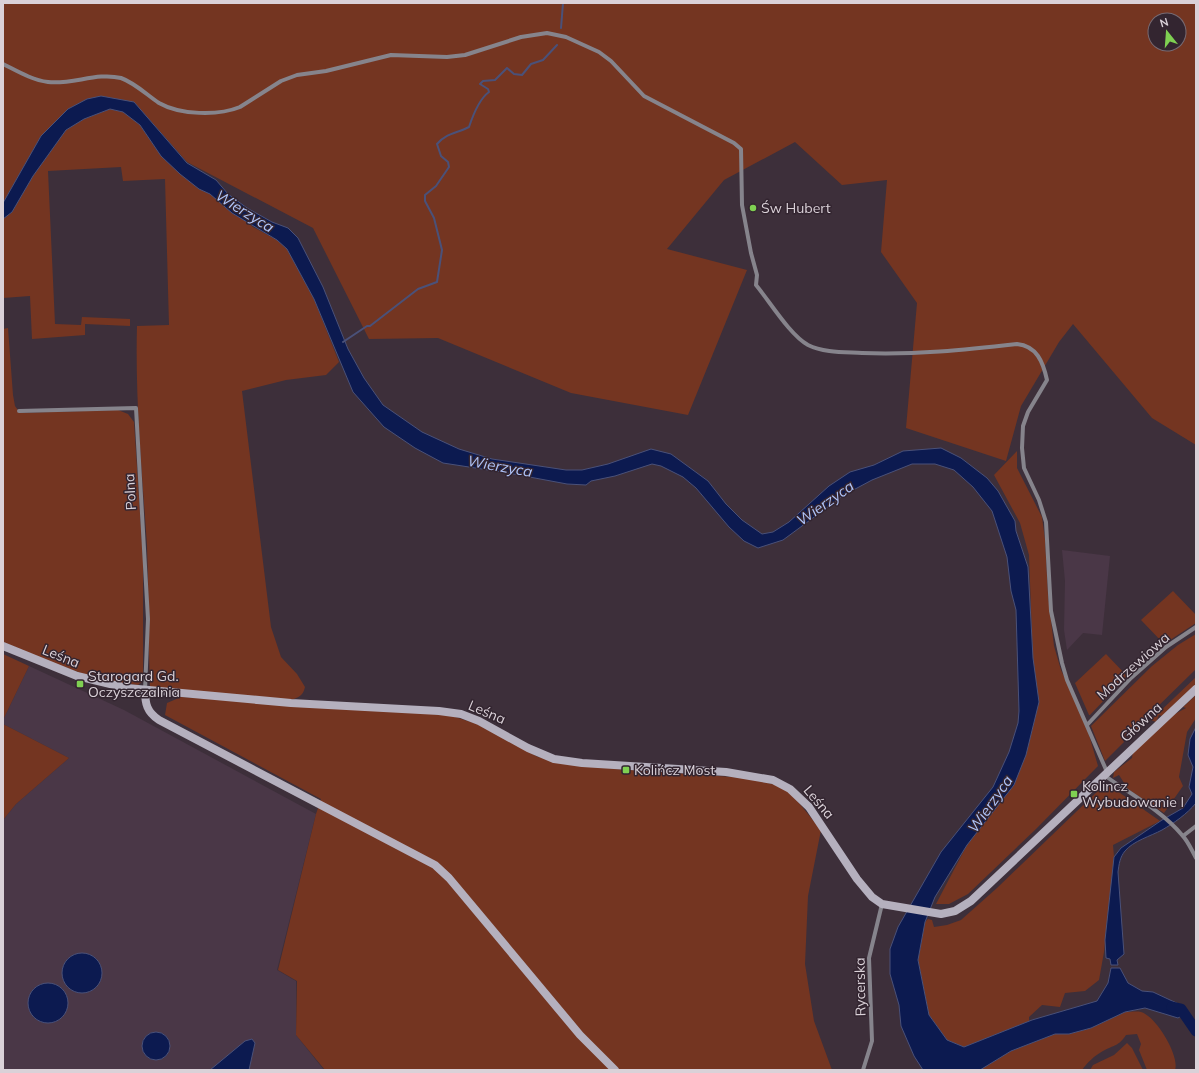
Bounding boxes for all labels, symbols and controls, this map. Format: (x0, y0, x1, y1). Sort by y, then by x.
north arrow (1147, 12, 1187, 52)
text: N (1158, 15, 1170, 30)
water label: Wierzyca (212, 186, 278, 236)
place label: Św Hubert (761, 199, 831, 217)
marker: Św Hubert (748, 203, 758, 213)
water label: Wierzyca (466, 451, 534, 481)
street label: Polna (120, 473, 140, 511)
water label: Wierzyca (793, 476, 857, 530)
street label: Modrzewiowa (1093, 629, 1173, 703)
street label: Leśna (40, 640, 82, 672)
place label: Starogard Gd. Oczyszczalnia (88, 667, 180, 701)
marker: Starogard Gd. Oczyszczalnia (75, 679, 85, 689)
street label: Leśna (466, 696, 508, 728)
street label: Główna (1116, 698, 1166, 746)
place label: Kolińcz Most (634, 761, 715, 779)
marker: Kolińcz Most (621, 765, 631, 775)
water label: Wierzyca (963, 772, 1017, 836)
place label: Kolincz Wybudowanie I (1082, 777, 1184, 811)
street label: Leśna (800, 781, 838, 823)
marker: Kolincz Wybudowanie I (1069, 789, 1079, 799)
street label: Rycerska (850, 957, 870, 1017)

